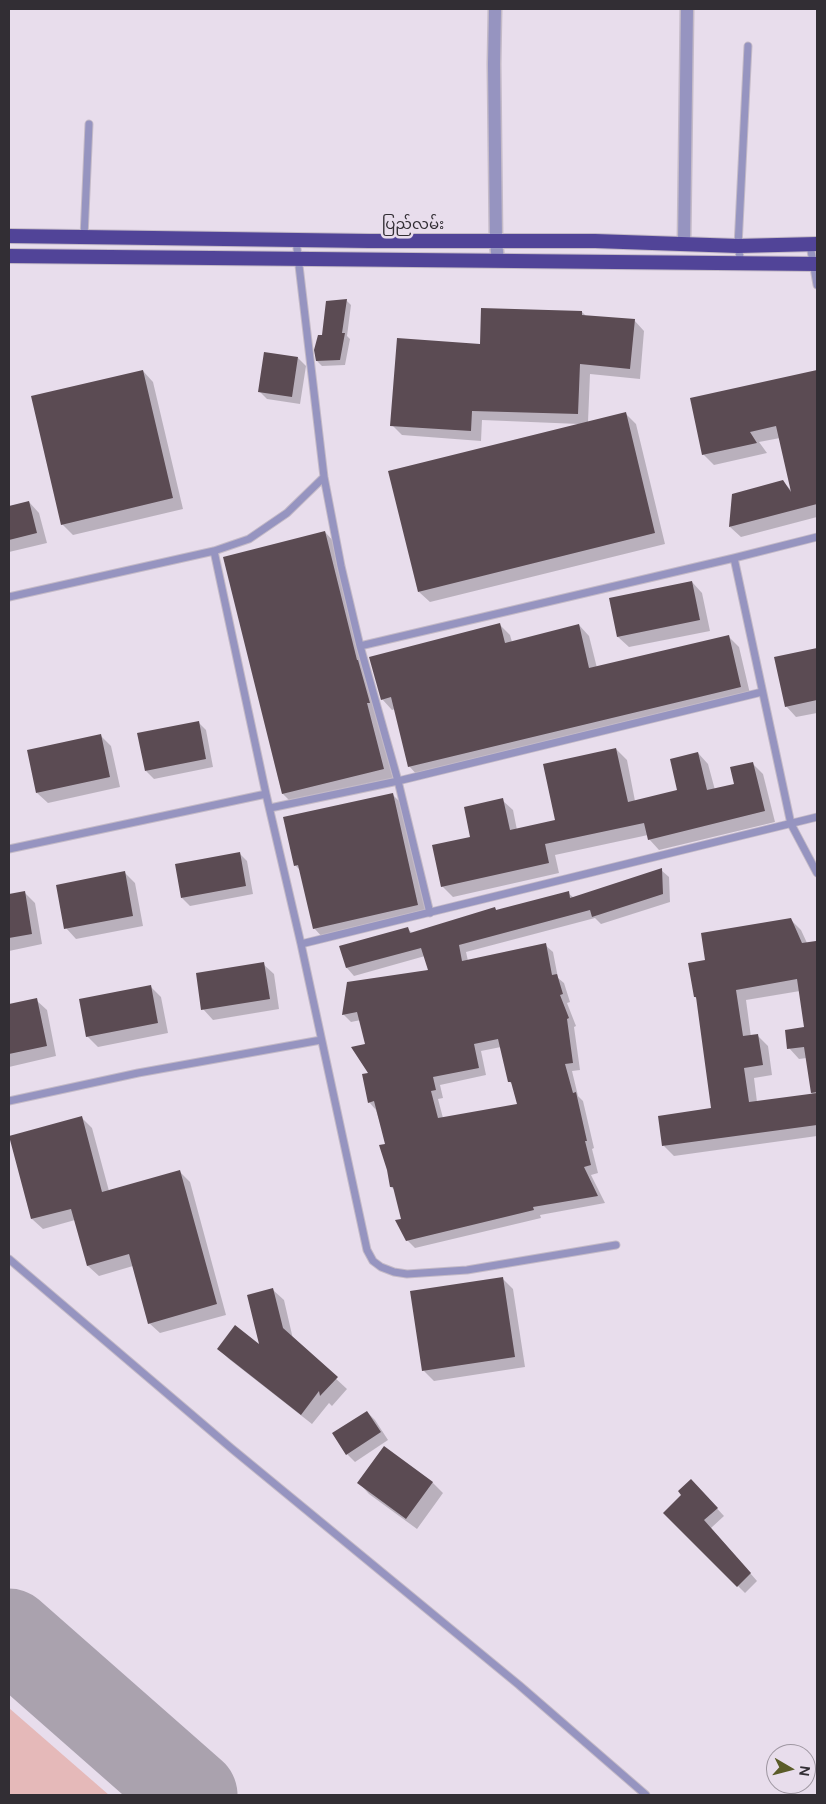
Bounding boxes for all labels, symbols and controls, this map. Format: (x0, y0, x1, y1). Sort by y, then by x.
street label: ပြည်လမ်း (382, 216, 444, 234)
north arrow (766, 1744, 816, 1794)
text: N (795, 1765, 814, 1777)

